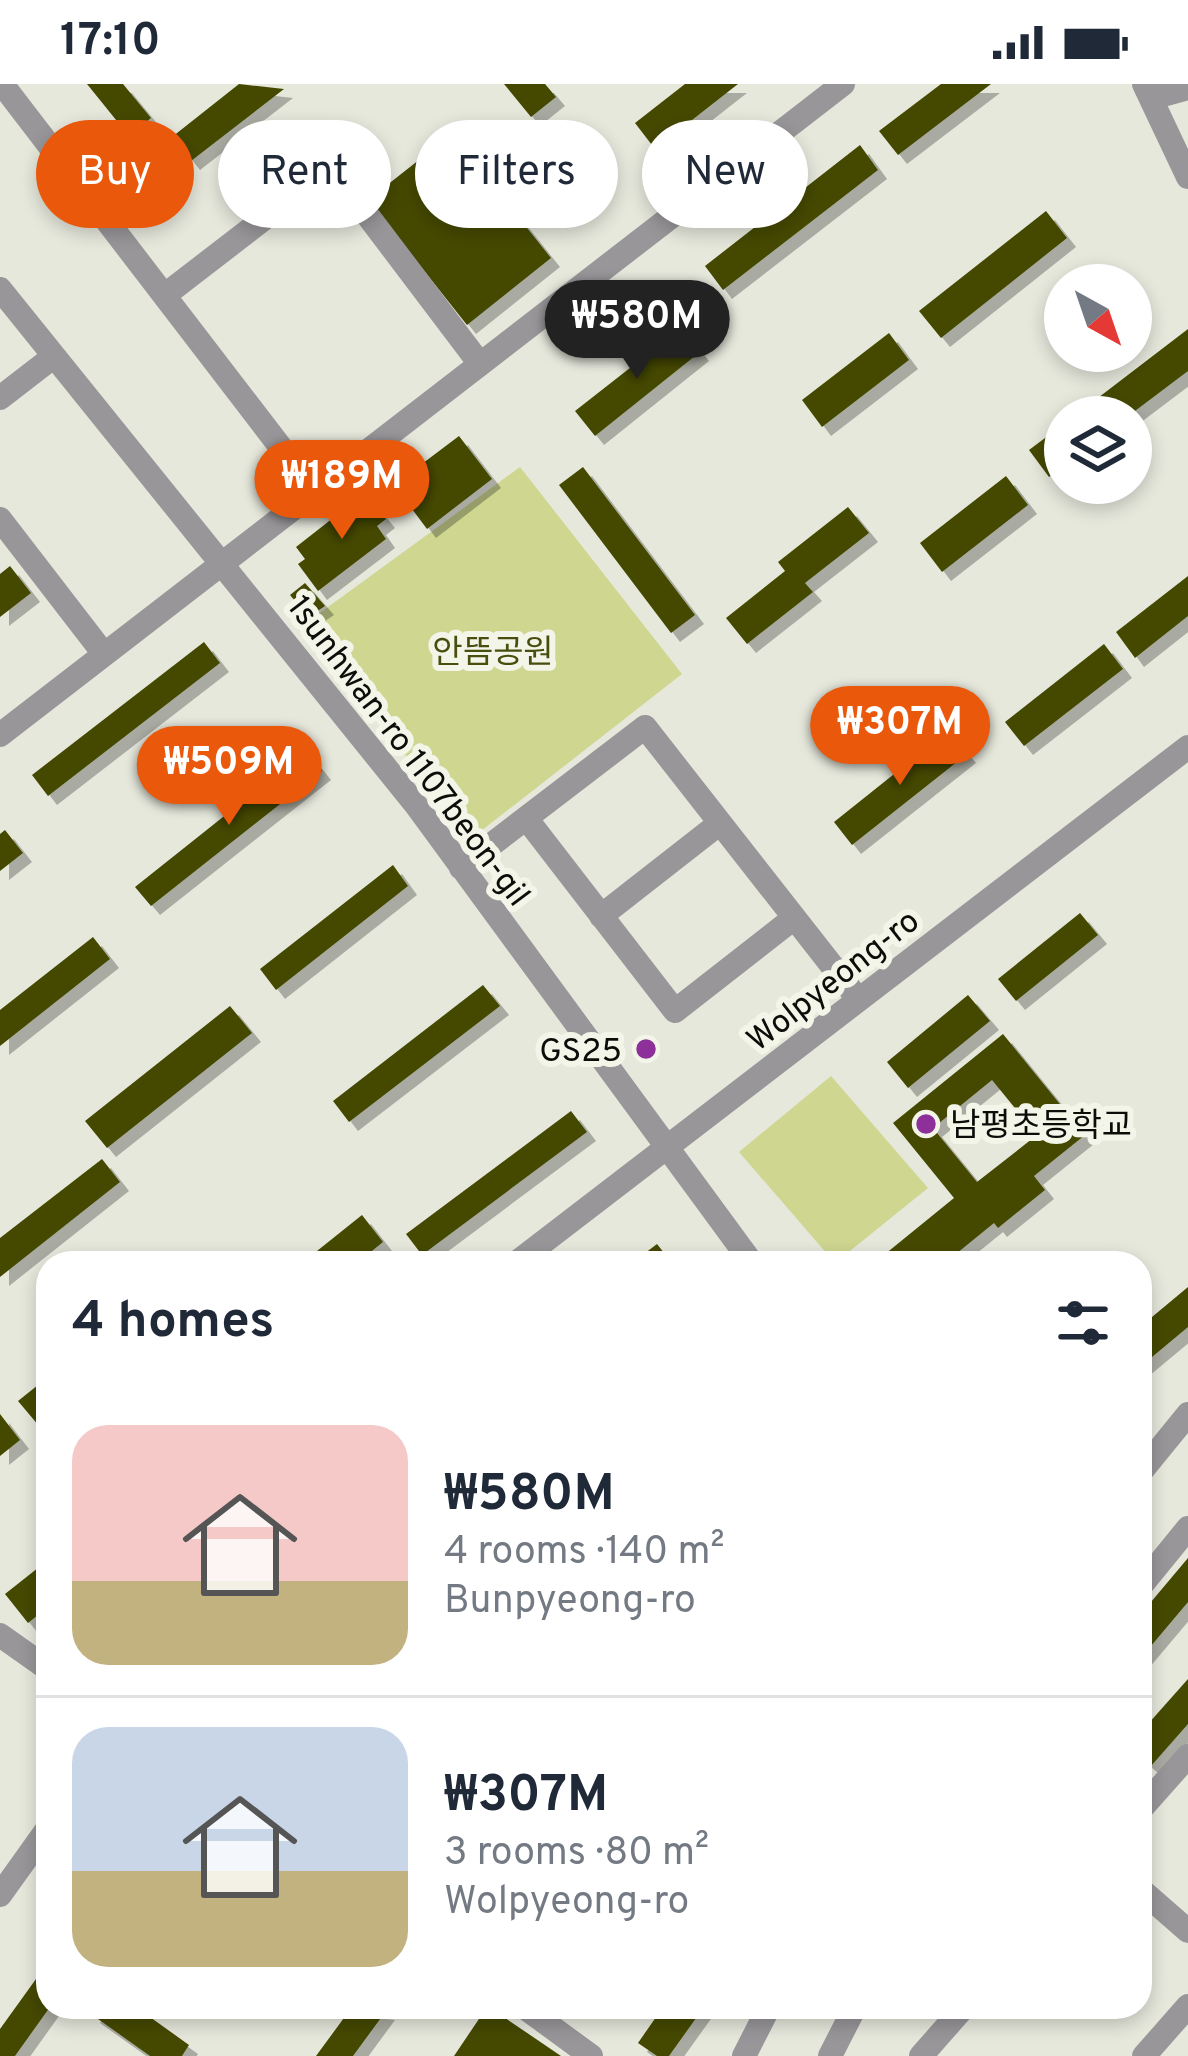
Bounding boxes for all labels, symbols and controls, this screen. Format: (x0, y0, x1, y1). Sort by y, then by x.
text: 17:10 (60, 14, 161, 71)
chip: Buy (36, 120, 194, 228)
chip: Rent (218, 120, 391, 228)
chip: Filters (415, 120, 618, 228)
chip: New (642, 120, 808, 228)
north arrow (1044, 264, 1152, 372)
map controls (1044, 264, 1152, 504)
pin: ₩580M (553, 280, 721, 382)
text: ₩580M (572, 294, 702, 343)
button: layers (1044, 396, 1152, 504)
pin: ₩189M (258, 440, 426, 542)
text: ₩189M (281, 454, 403, 503)
street label: 1sunhwan-ro 1107beon-gil (276, 589, 537, 916)
park label: 안뜸공원 (432, 634, 554, 676)
pin: ₩307M (816, 686, 984, 788)
text: ₩307M (837, 700, 963, 749)
pin: ₩509M (145, 726, 313, 828)
text: ₩509M (164, 740, 294, 789)
street label: Wolpyeong-ro (740, 902, 929, 1063)
place label: GS25 (539, 1032, 622, 1074)
marker: GS25 (633, 1036, 659, 1062)
place label: 남평초등학교 (950, 1107, 1132, 1149)
marker: 남평초등학교 (913, 1111, 939, 1137)
icon: filters (1050, 1290, 1116, 1356)
text: 4 homes (72, 1291, 274, 1356)
text: ₩580M (444, 1464, 615, 1529)
icon: home (168, 1473, 312, 1617)
text: 4 rooms · 140 m² (444, 1529, 725, 1578)
text: Bunpyeong-ro (444, 1578, 696, 1627)
text: ₩307M (444, 1765, 608, 1830)
icon: home (168, 1775, 312, 1919)
text: 3 rooms · 80 m² (444, 1830, 709, 1879)
text: Wolpyeong-ro (444, 1879, 689, 1928)

